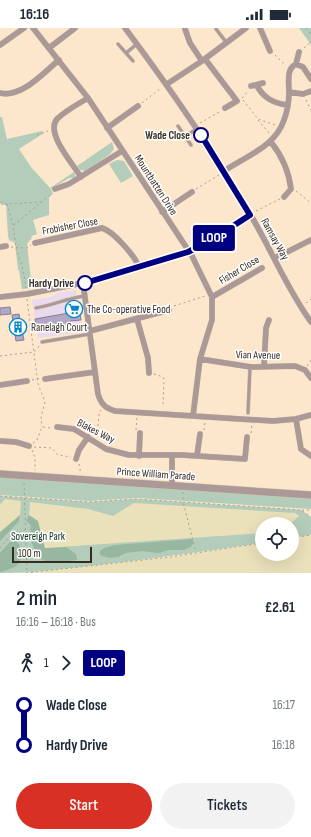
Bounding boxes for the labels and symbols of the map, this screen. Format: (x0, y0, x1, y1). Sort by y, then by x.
marker: Wade Close (193, 127, 209, 143)
place label: Wade Close (145, 129, 190, 142)
street label: Mountbatten Drive (132, 152, 180, 218)
street label: Frobisher Close (41, 214, 99, 238)
street label: Ramsay Way (258, 216, 292, 263)
line badge: LOOP (186, 225, 242, 251)
street label: Fisher Close (216, 253, 262, 287)
marker: Hardy Drive (77, 275, 93, 291)
place label: Hardy Drive (29, 277, 74, 290)
supermarket icon: The Co-operative Food (64, 299, 84, 319)
place label: The Co-operative Food (87, 303, 171, 316)
building icon: Ranelagh Court (8, 317, 28, 337)
place label: Ranelagh Court (31, 321, 88, 334)
street label: Vian Avenue (236, 348, 280, 362)
street label: Blakes Way (75, 416, 118, 446)
street label: Prince William Parade (116, 465, 196, 483)
park label: Sovereign Park (11, 530, 66, 543)
scale bar (12, 545, 92, 564)

